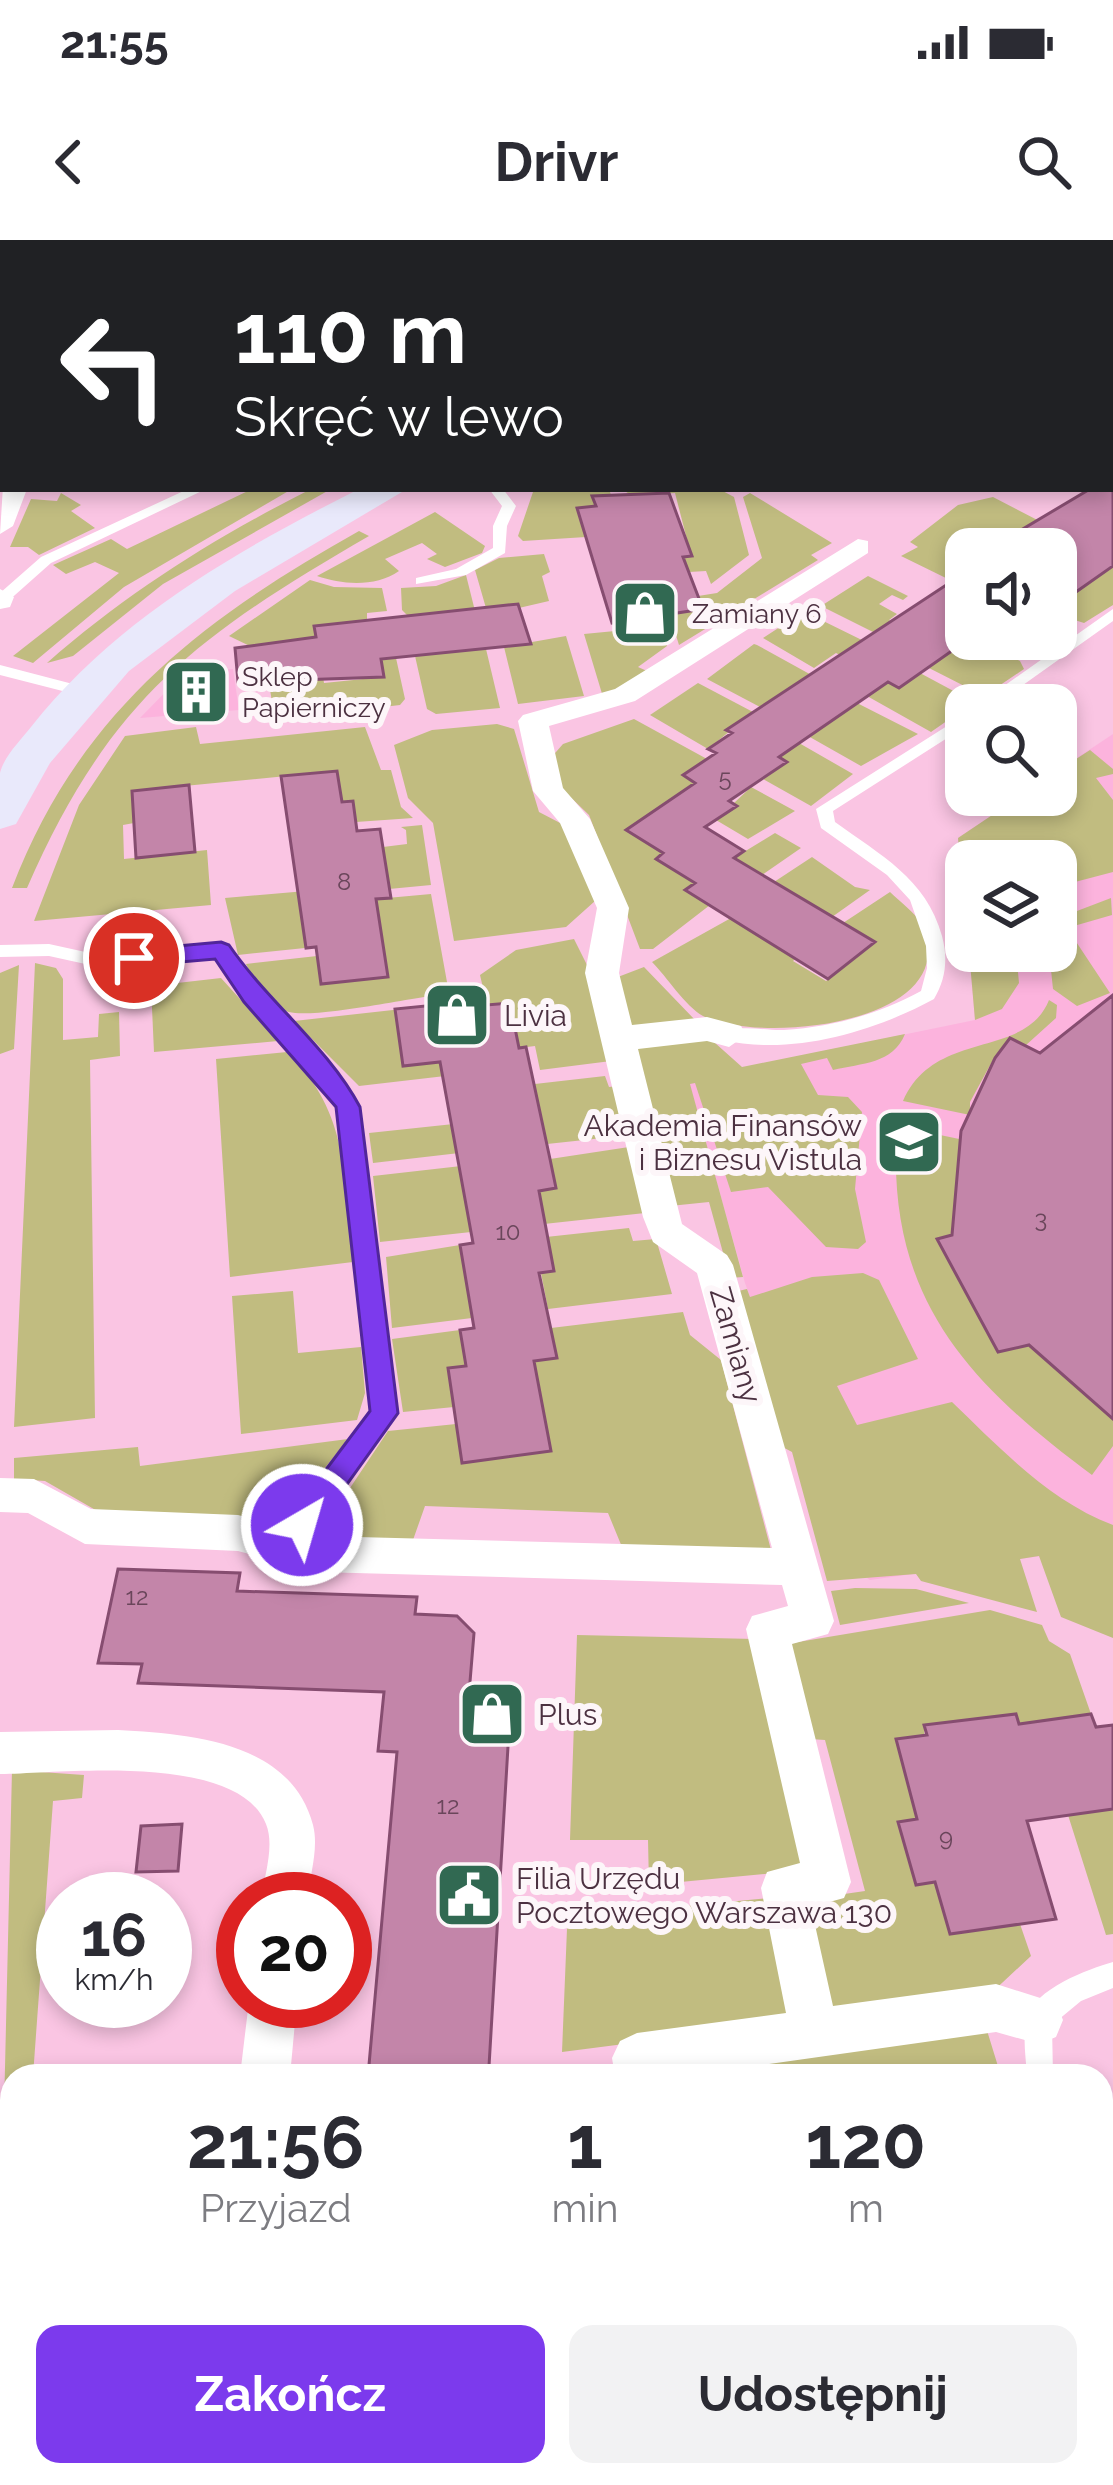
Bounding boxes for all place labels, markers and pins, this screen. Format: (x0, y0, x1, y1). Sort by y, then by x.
shop icon: Zamiany 6 (610, 578, 680, 648)
place label: Zamiany 6 (692, 598, 822, 629)
building icon: Sklep Papierniczy (161, 657, 231, 727)
place label: Sklep Papierniczy (242, 661, 386, 723)
pin (83, 907, 185, 1009)
shop icon: Livia (422, 980, 492, 1050)
place label: Livia (504, 998, 567, 1033)
school or university icon: Akademia Finansów i Biznesu Vistula (874, 1107, 944, 1177)
place label: Akademia Finansów i Biznesu Vistula (583, 1108, 862, 1177)
shop icon: Plus (457, 1679, 527, 1749)
place label: Plus (538, 1697, 597, 1732)
public building icon: Filia Urzędu Pocztowego Warszawa 130 (434, 1860, 504, 1930)
place label: Filia Urzędu Pocztowego Warszawa 130 (516, 1861, 892, 1930)

